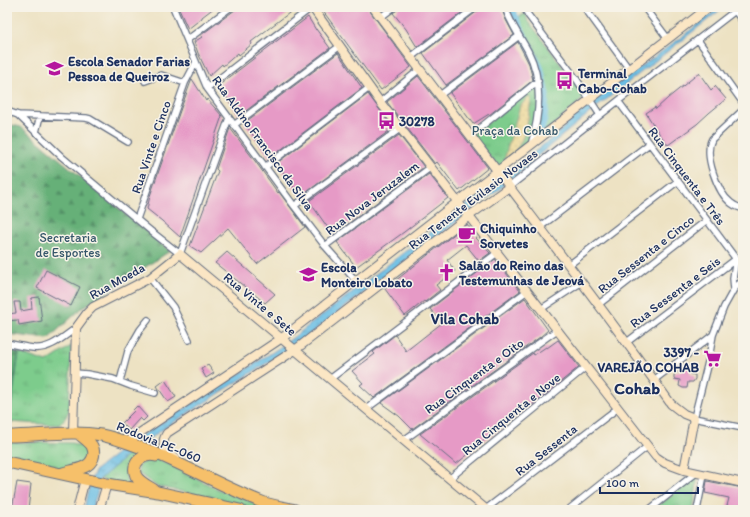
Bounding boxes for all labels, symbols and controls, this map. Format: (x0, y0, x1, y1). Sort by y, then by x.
place label: Escola Senador Farias Pessoa de Queiroz (68, 54, 190, 84)
school or university icon: Escola Senador Farias Pessoa de Queiroz (45, 58, 65, 78)
place label: Terminal Cabo-Cohab (577, 66, 647, 96)
bus stop icon: Terminal Cabo-Cohab (555, 70, 575, 90)
street label: Rua Aldino Francisco da Silva (209, 73, 317, 213)
street label: Rua Vinte e Cinco (128, 98, 174, 195)
bus stop icon: 30278 (376, 111, 396, 131)
place label: 30278 (399, 114, 435, 129)
park label: Praça da Cohab (472, 123, 558, 138)
street label: Rua Cinquenta e Três (645, 124, 729, 228)
street label: Rua Tenente Evilasio Novaes (405, 145, 541, 252)
street label: Rua Nova Jeruzalem (322, 158, 422, 238)
street label: Rua Sessenta e Cinco (595, 212, 697, 296)
place label: Chiquinho Sorvetes (480, 221, 537, 251)
cafe icon: Chiquinho Sorvetes (457, 225, 477, 245)
park label: Secretaria de Esportes (36, 230, 101, 260)
street label: Rua Sessenta e Seis (627, 253, 723, 331)
place label: Salão do Reino das Testemunhas de Jeová (458, 258, 584, 288)
street label: Rua Moeda (87, 259, 148, 302)
place label: Escola Monteiro Lobato (321, 260, 413, 290)
church icon: Salão do Reino das Testemunhas de Jeová (436, 262, 456, 282)
school or university icon: Escola Monteiro Lobato (298, 264, 318, 284)
street label: Rua Vinte e Sete (221, 269, 299, 339)
district label: Vila Cohab (431, 310, 499, 328)
street label: Rua Cinquenta e Oito (422, 335, 527, 417)
place label: 3397 - VAREJÃO COHAB (597, 345, 700, 375)
supermarket icon: 3397 - VAREJÃO COHAB (702, 349, 722, 369)
street label: Rua Cinquenta e Nove (459, 370, 563, 458)
district label: Cohab (614, 378, 660, 398)
street label: Rodovia PE-060 (114, 418, 204, 466)
street label: Rua Sessenta (512, 421, 580, 479)
scale bar (600, 469, 698, 495)
text: 100 m (606, 476, 639, 490)

